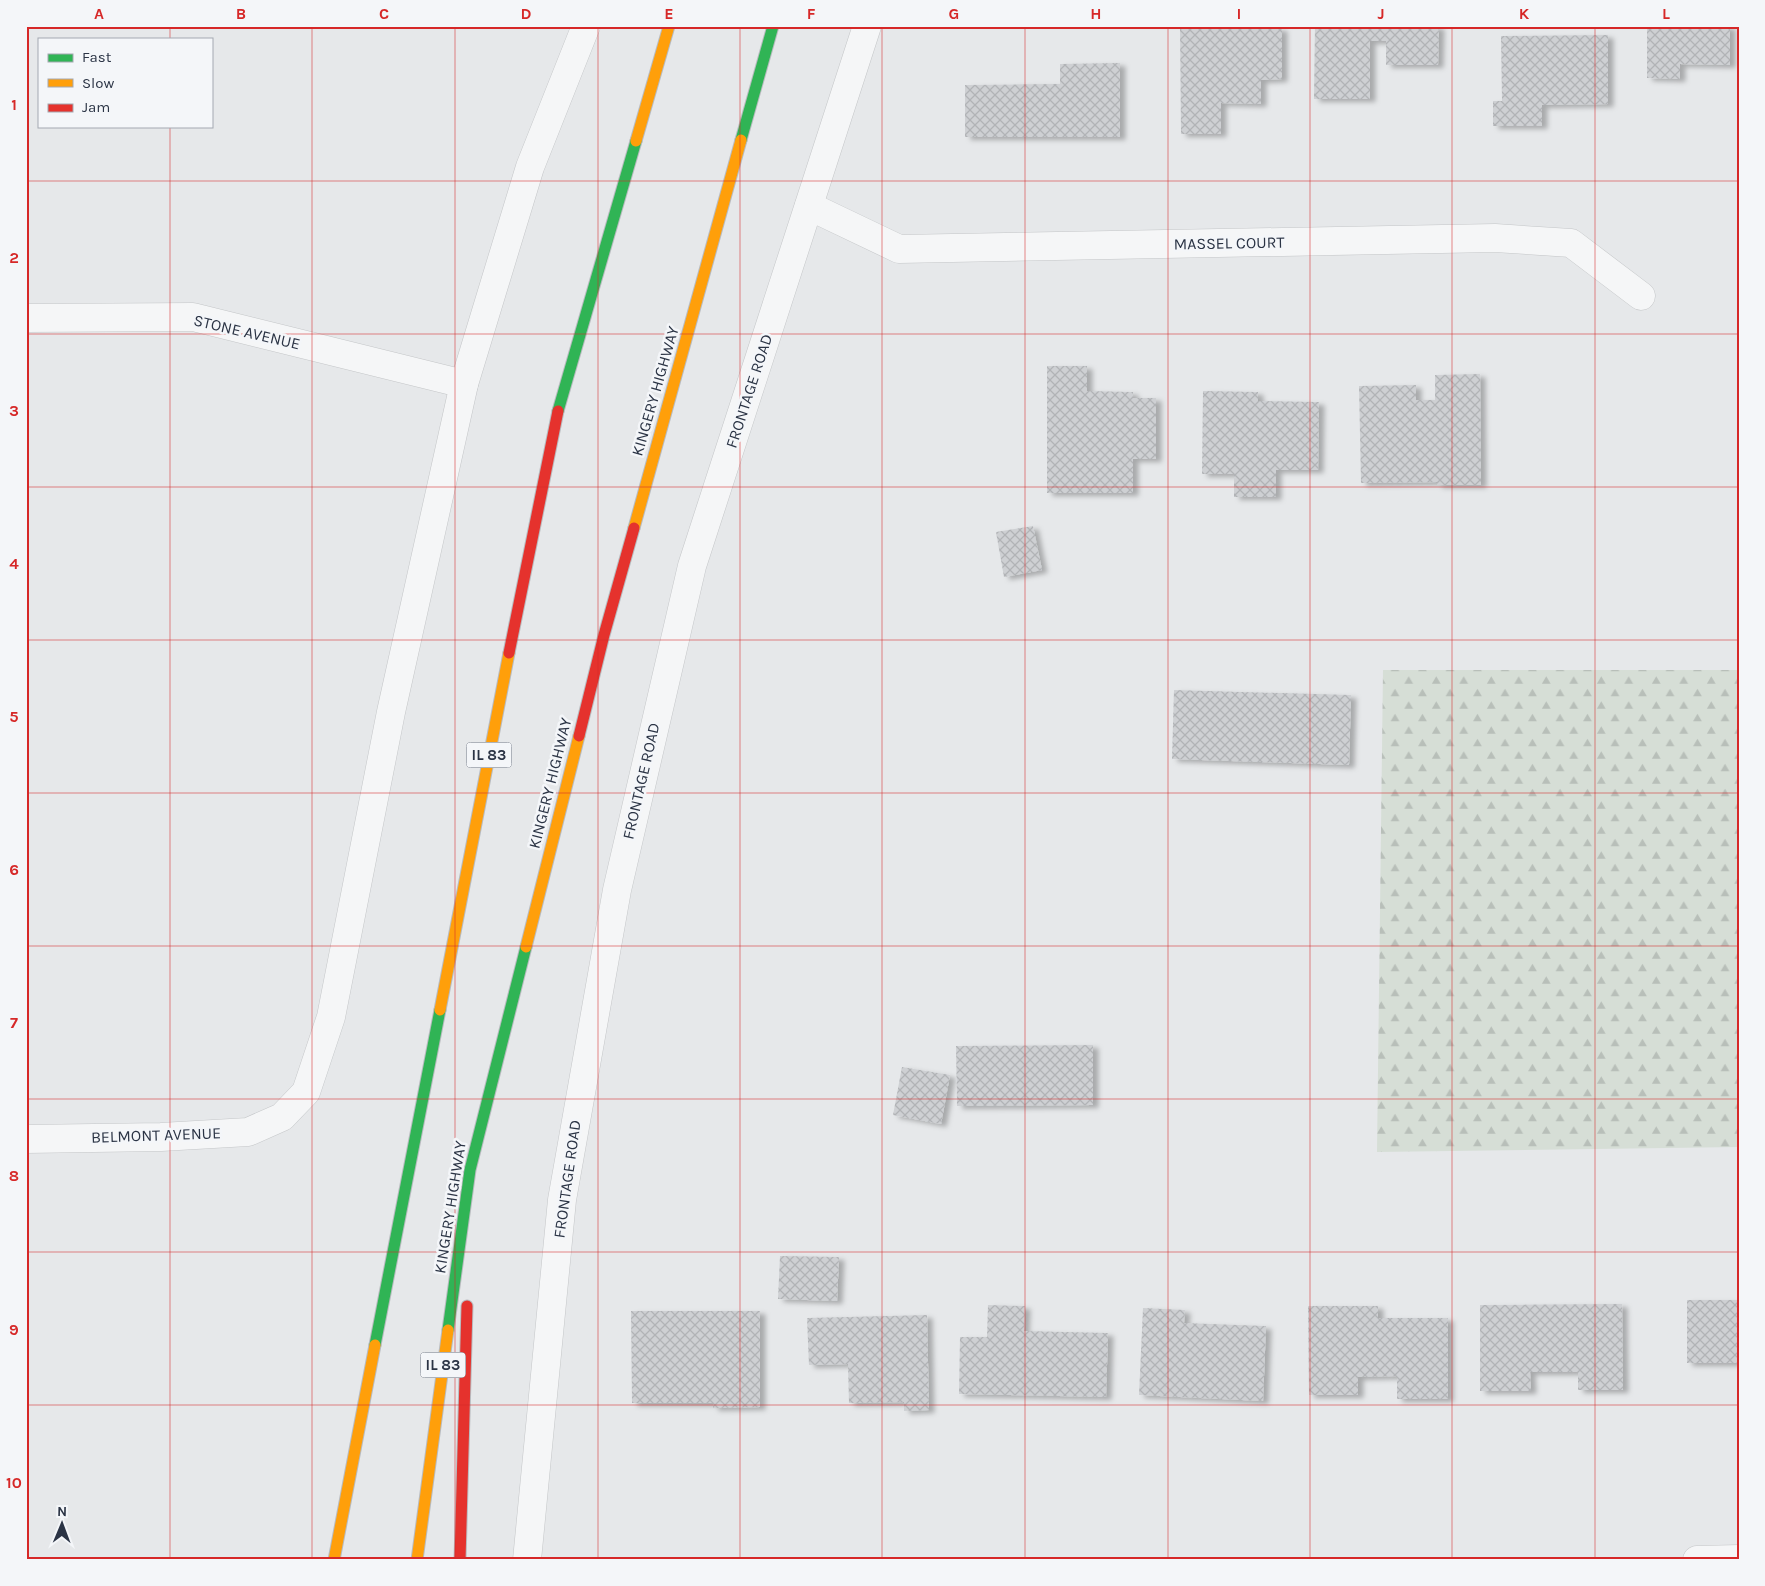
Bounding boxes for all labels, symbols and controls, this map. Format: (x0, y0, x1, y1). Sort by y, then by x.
text: A (94, 4, 104, 23)
text: B (236, 4, 246, 23)
text: C (379, 4, 389, 23)
text: D (521, 4, 532, 23)
text: E (664, 4, 674, 23)
text: F (807, 4, 816, 23)
text: G (949, 4, 959, 23)
text: H (1090, 4, 1102, 23)
text: I (1237, 4, 1241, 23)
text: J (1377, 4, 1385, 23)
text: K (1519, 4, 1530, 23)
text: L (1662, 4, 1670, 23)
legend (38, 38, 212, 128)
text: Fast (82, 48, 112, 66)
text: Slow (82, 74, 114, 92)
text: 1 (11, 95, 17, 114)
text: Jam (82, 98, 110, 116)
street label: MASSEL COURT (1173, 233, 1285, 253)
text: 2 (9, 248, 19, 267)
street label: STONE AVENUE (192, 310, 302, 354)
street label: KINGERY HIGHWAY (627, 324, 683, 458)
street label: FRONTAGE ROAD (722, 331, 776, 451)
text: 3 (9, 401, 19, 420)
text: 4 (9, 554, 19, 573)
text: 5 (9, 707, 19, 726)
street label: KINGERY HIGHWAY (525, 715, 576, 850)
street label: FRONTAGE ROAD (618, 721, 664, 841)
road number: IL 83 (466, 742, 512, 768)
text: 6 (9, 860, 19, 879)
text: 7 (10, 1013, 18, 1032)
street label: FRONTAGE ROAD (549, 1119, 585, 1239)
street label: BELMONT AVENUE (91, 1123, 221, 1147)
street label: KINGERY HIGHWAY (430, 1139, 470, 1275)
text: 8 (9, 1166, 19, 1185)
text: 9 (9, 1320, 19, 1339)
road number: IL 83 (420, 1352, 466, 1378)
text: 10 (6, 1473, 22, 1492)
north arrow (38, 1498, 88, 1548)
text: N (57, 1503, 67, 1520)

